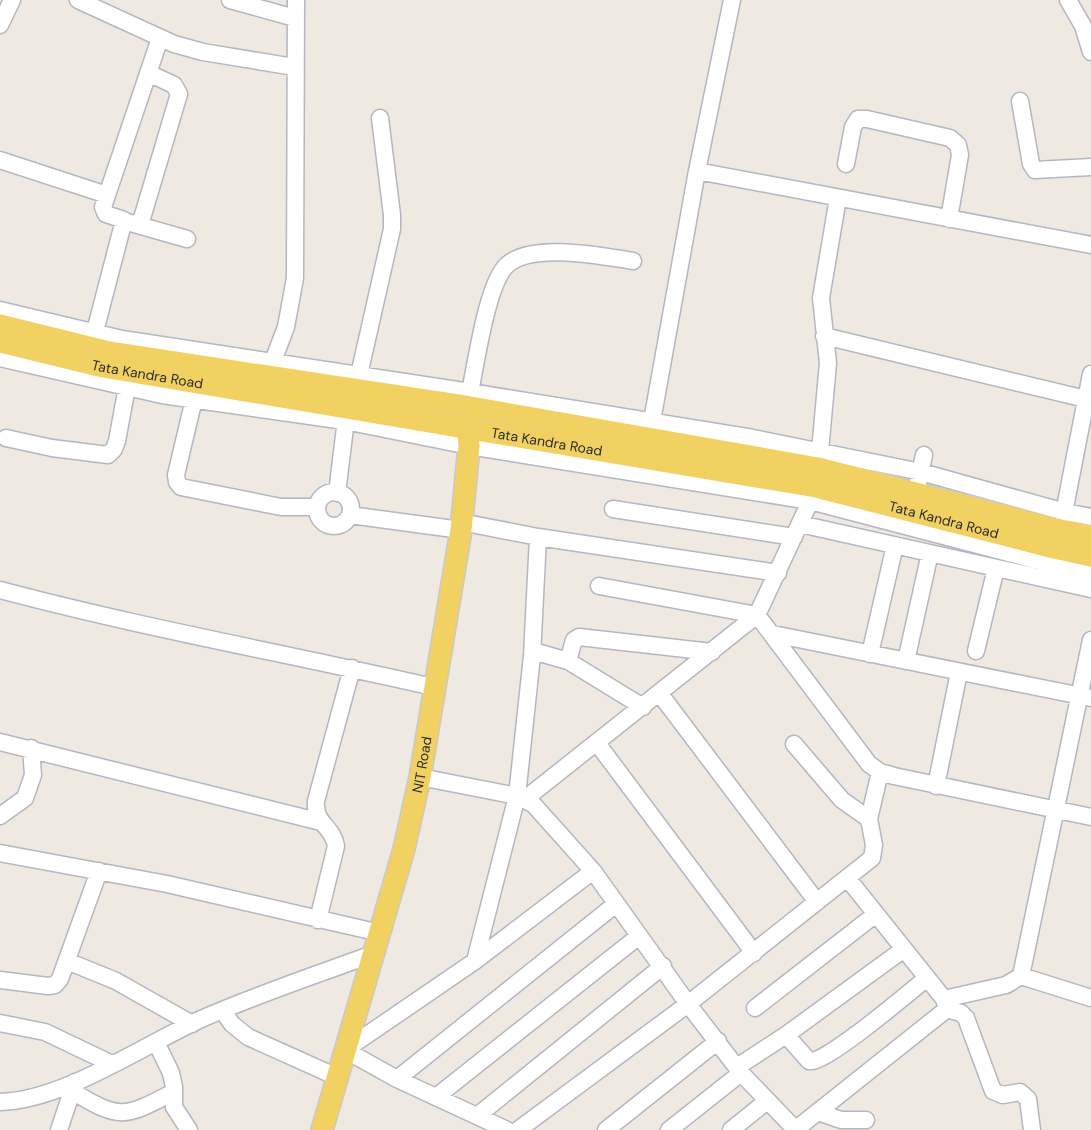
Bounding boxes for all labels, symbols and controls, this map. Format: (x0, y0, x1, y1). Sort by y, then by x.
street label: Tata Kandra Road (90, 356, 204, 393)
street label: Tata Kandra Road (490, 423, 604, 460)
street label: Tata Kandra Road (887, 497, 1001, 542)
street label: NIT Road (408, 735, 436, 795)

